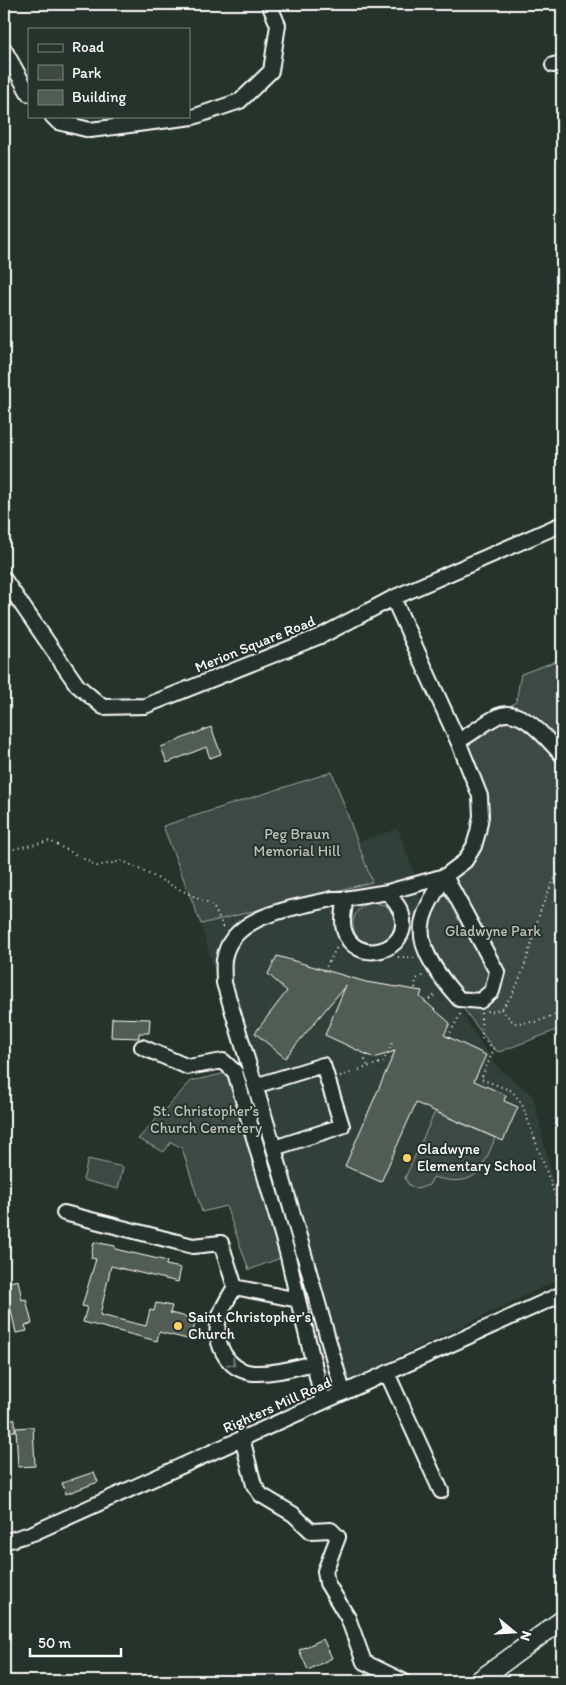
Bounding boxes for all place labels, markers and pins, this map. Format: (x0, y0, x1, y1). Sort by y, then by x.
place label: Gladwyne Elementary School (417, 1140, 537, 1175)
marker: Gladwyne Elementary School (401, 1152, 413, 1164)
place label: Saint Christopher’s Church (188, 1308, 312, 1343)
marker: Saint Christopher’s Church (172, 1320, 184, 1332)

